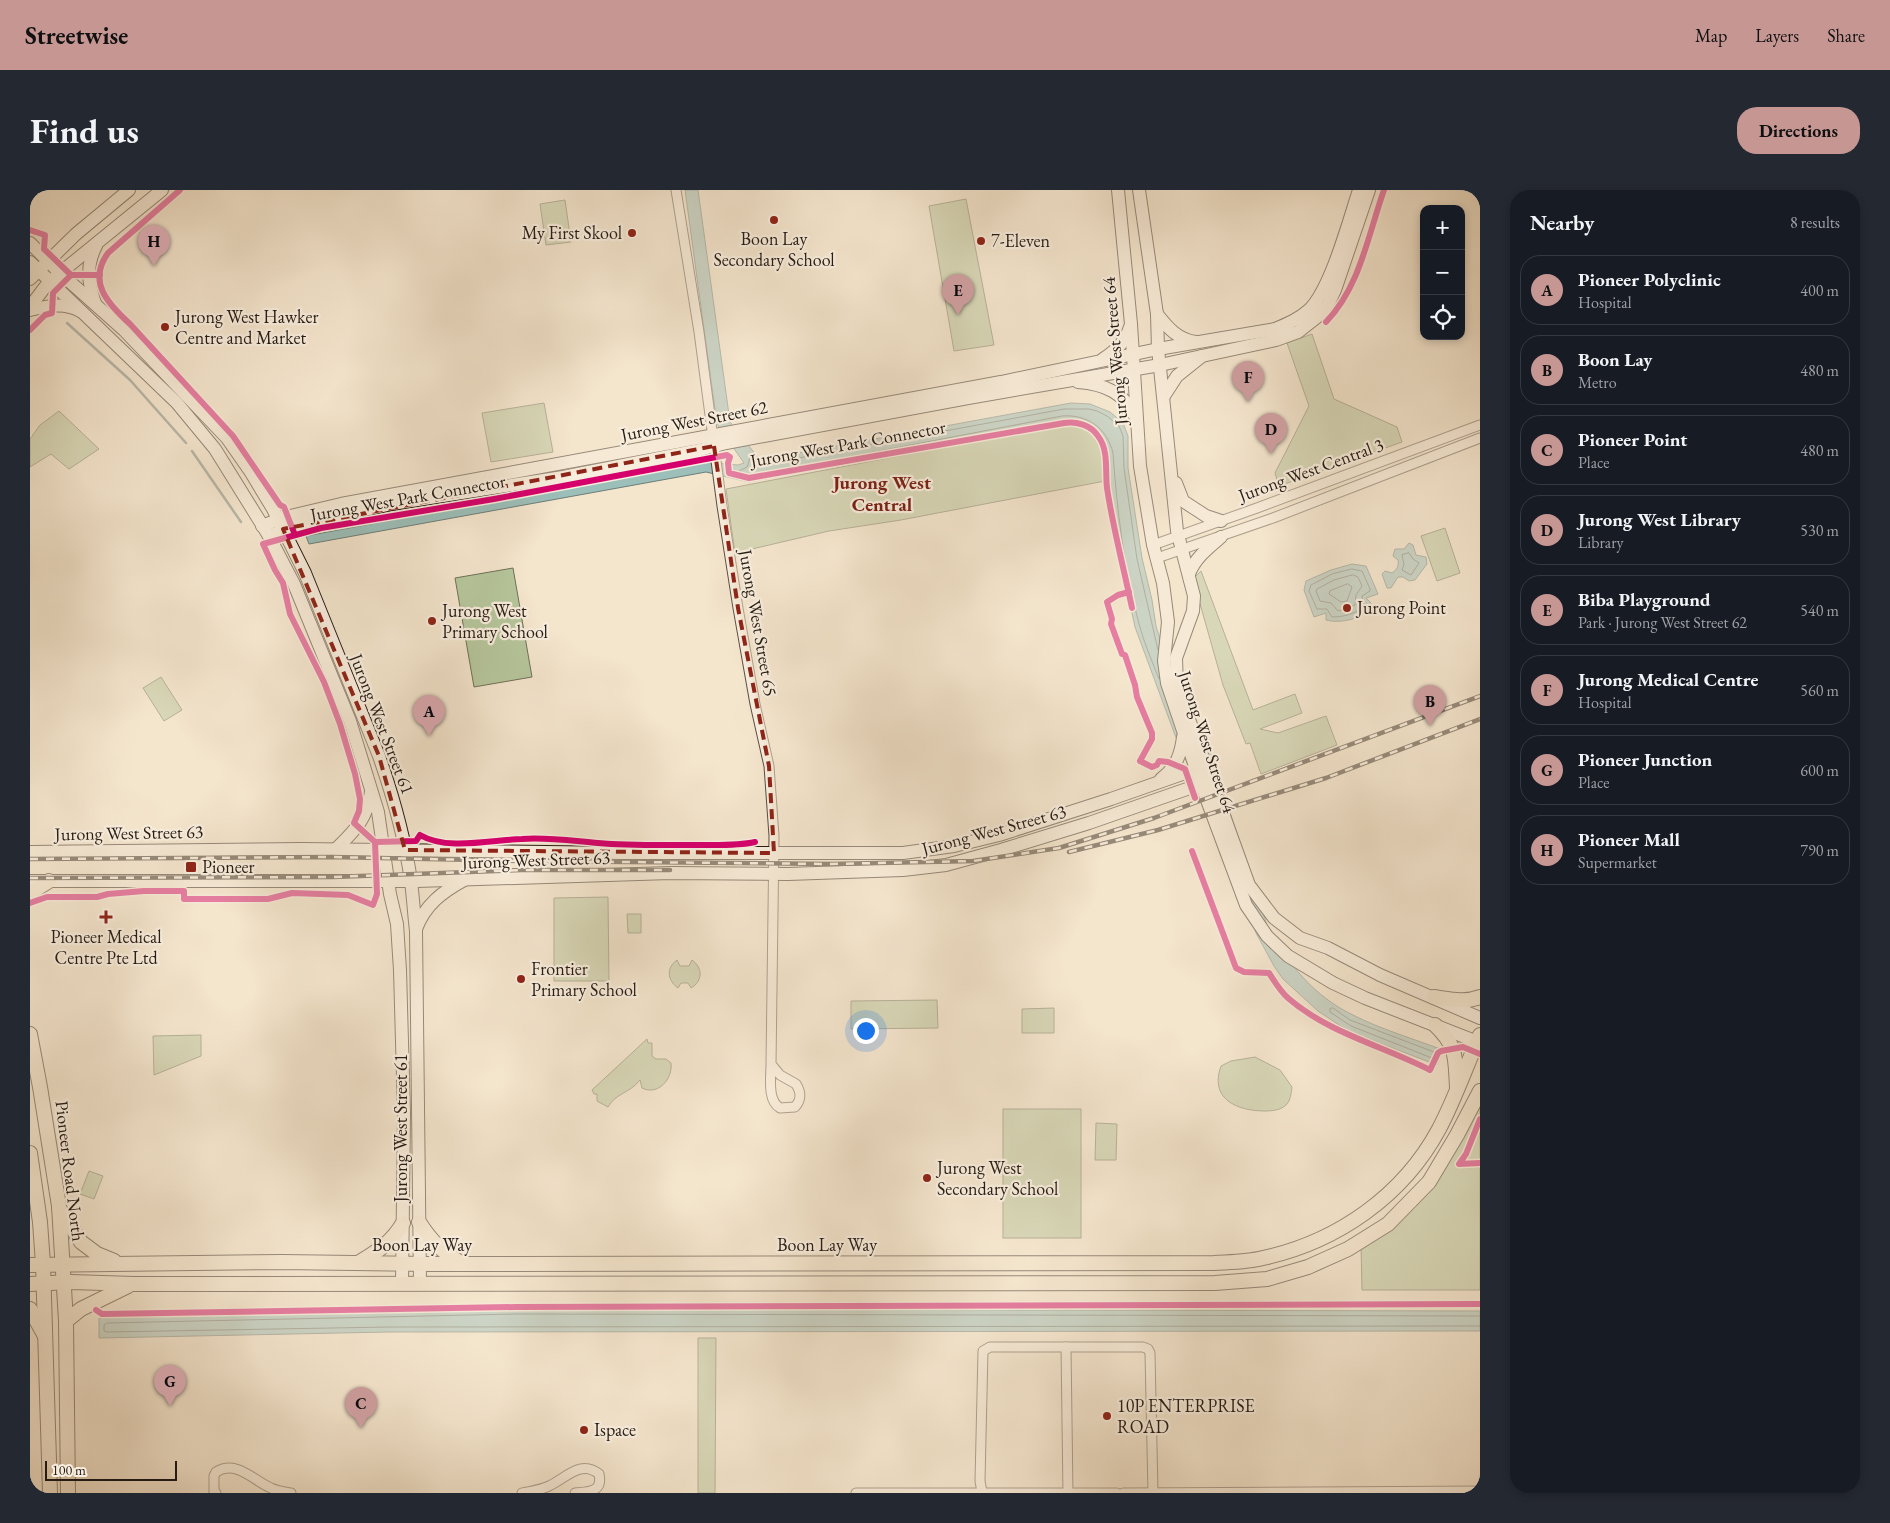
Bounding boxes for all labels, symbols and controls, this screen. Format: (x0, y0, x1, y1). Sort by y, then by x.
text: Streetwise (25, 20, 128, 51)
text: Map (1695, 24, 1727, 47)
text: Layers (1755, 24, 1799, 47)
text: Share (1827, 24, 1865, 47)
button: Directions (1737, 107, 1860, 154)
text: Find us (30, 108, 139, 153)
map controls (1420, 205, 1465, 340)
button: + (1420, 205, 1465, 250)
text: Nearby (1530, 209, 1594, 236)
text: 8 results (1790, 212, 1840, 233)
marker: Boon Lay Secondary School (768, 214, 780, 226)
place label: My First Skool (522, 221, 622, 244)
pin: H (138, 225, 170, 266)
marker: My First Skool (626, 227, 638, 239)
place label: Boon Lay Secondary School (713, 227, 835, 271)
place label: 7-Eleven (991, 229, 1051, 252)
marker: 7-Eleven (975, 235, 987, 247)
button: − (1420, 250, 1465, 295)
text: Pioneer Polyclinic (1578, 267, 1721, 292)
pin: E (942, 274, 974, 315)
street label: Jurong West Street 64 (1097, 276, 1133, 428)
text: A (1541, 280, 1553, 301)
text: 400 m (1800, 280, 1839, 301)
text: Hospital (1578, 292, 1632, 313)
button: locate (1420, 295, 1465, 340)
place label: Jurong West Hawker Centre and Market (173, 305, 318, 349)
marker: Jurong West Hawker Centre and Market (159, 321, 171, 333)
text: Boon Lay (1578, 347, 1652, 372)
text: B (1542, 360, 1552, 381)
text: 480 m (1800, 360, 1839, 381)
pin: F (1232, 361, 1264, 402)
text: Metro (1578, 372, 1617, 393)
street label: Jurong West Street 62 (617, 395, 769, 446)
pin: D (1255, 413, 1287, 454)
street label: Jurong West Park Connector (746, 415, 947, 472)
text: Pioneer Point (1578, 427, 1687, 452)
street label: Jurong West Central 3 (1233, 433, 1387, 507)
text: C (1541, 440, 1553, 461)
text: 480 m (1800, 440, 1839, 461)
text: Place (1578, 452, 1610, 473)
street label: Jurong West Park Connector (306, 469, 507, 526)
district label: Jurong West Central (831, 470, 931, 517)
text: Jurong West Library (1578, 507, 1741, 532)
text: D (1541, 520, 1553, 541)
text: 530 m (1800, 520, 1839, 541)
text: Library (1578, 532, 1624, 553)
street label: Jurong West Street 65 (734, 546, 783, 698)
text: Biba Playground (1578, 587, 1710, 612)
place label: Jurong Point (1355, 596, 1446, 619)
place label: Jurong West Primary School (440, 599, 548, 643)
text: E (1542, 600, 1552, 621)
text: 540 m (1800, 600, 1839, 621)
marker: Jurong Point (1341, 602, 1353, 614)
text: Park · Jurong West Street 62 (1578, 612, 1747, 633)
marker: Jurong West Primary School (426, 615, 438, 627)
street label: Jurong West Street 61 (344, 648, 420, 797)
street label: Jurong West Street 64 (1173, 666, 1241, 816)
text: Jurong Medical Centre (1578, 667, 1758, 692)
text: F (1543, 680, 1551, 701)
text: 560 m (1800, 680, 1839, 701)
pin: B (1414, 685, 1446, 726)
text: Hospital (1578, 692, 1632, 713)
pin: A (413, 695, 445, 736)
text: Pioneer Junction (1578, 747, 1712, 772)
text: G (1541, 760, 1553, 781)
text: 600 m (1800, 760, 1839, 781)
text: Place (1578, 772, 1610, 793)
street label: Jurong West Street 63 (917, 799, 1069, 860)
street label: Jurong West Street 63 (52, 820, 204, 845)
text: Pioneer Mall (1578, 827, 1680, 852)
text: H (1541, 840, 1553, 861)
text: 790 m (1800, 840, 1839, 861)
street label: Jurong West Street 63 (459, 845, 611, 874)
text: Supermarket (1578, 852, 1657, 873)
place label: Pioneer (202, 855, 255, 878)
marker: Pioneer (184, 860, 198, 874)
marker: Pioneer Medical Centre Pte Ltd (99, 910, 113, 924)
place label: Pioneer Medical Centre Pte Ltd (50, 925, 162, 969)
place label: Frontier Primary School (531, 957, 637, 1001)
marker: Frontier Primary School (515, 973, 527, 985)
your location (853, 1018, 879, 1044)
street label: Jurong West Street 61 (389, 1054, 412, 1204)
street label: Pioneer Road North (50, 1099, 91, 1243)
place label: Jurong West Secondary School (935, 1156, 1058, 1200)
marker: Jurong West Secondary School (921, 1172, 933, 1184)
street label: Boon Lay Way (372, 1233, 472, 1256)
street label: Boon Lay Way (777, 1233, 877, 1256)
pin: G (154, 1365, 186, 1406)
pin: C (345, 1387, 377, 1428)
place label: 10P ENTERPRISE ROAD (1117, 1394, 1255, 1438)
marker: 10P ENTERPRISE ROAD (1101, 1410, 1113, 1422)
place label: Ispace (594, 1418, 636, 1441)
marker: Ispace (578, 1424, 590, 1436)
scale bar (45, 1458, 178, 1481)
text: 100 m (52, 1461, 86, 1479)

